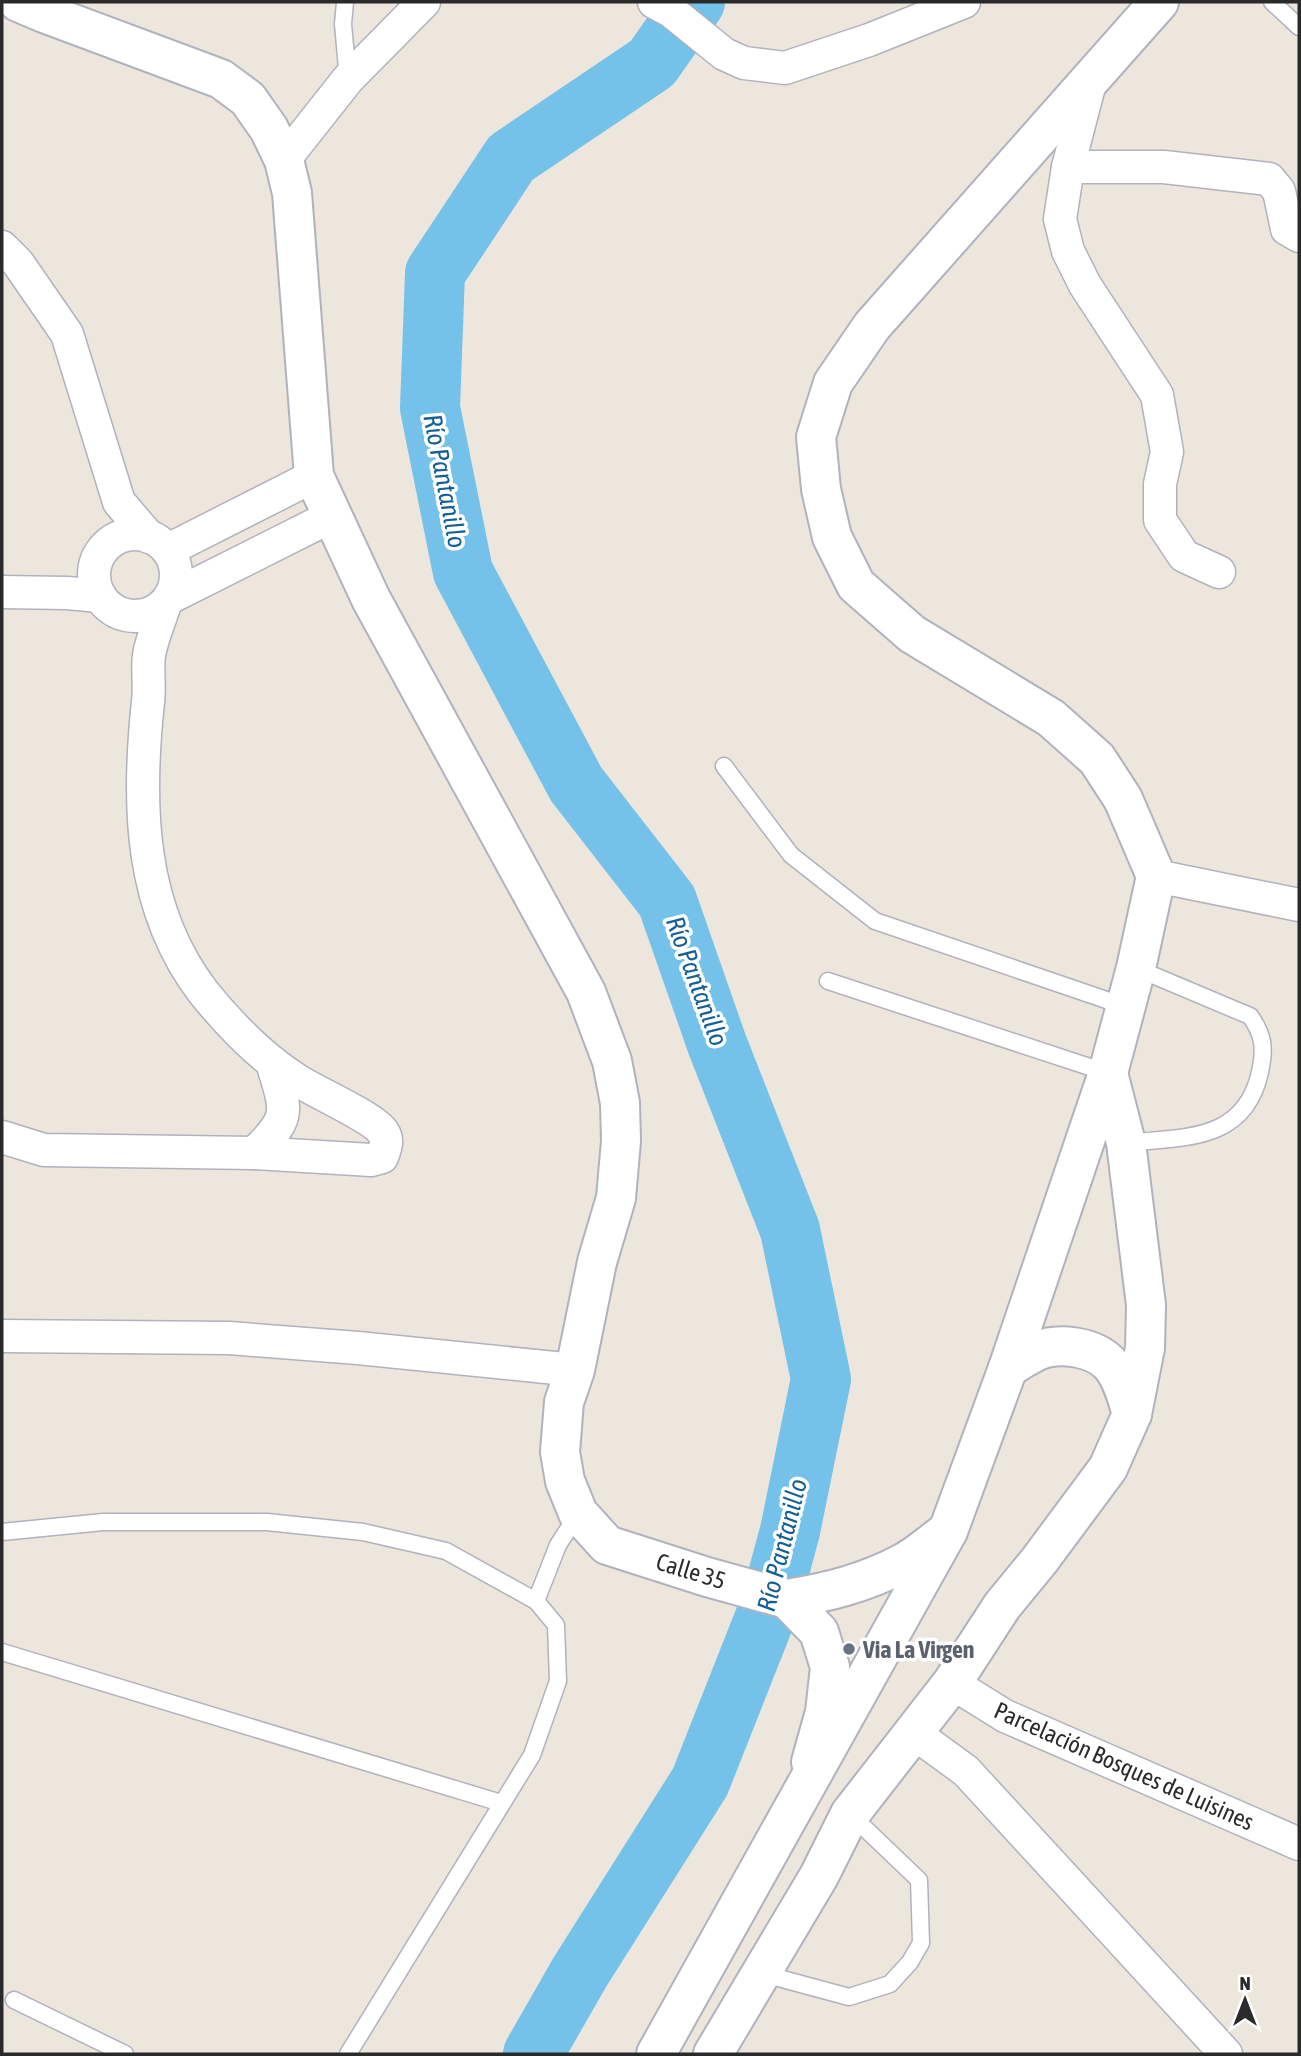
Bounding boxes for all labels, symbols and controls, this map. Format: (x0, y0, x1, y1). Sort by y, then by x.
water label: Río Pantanillo (417, 412, 473, 550)
water label: Río Pantanillo (660, 912, 734, 1050)
water label: Río Pantanillo (751, 1476, 813, 1614)
street label: Calle 35 (653, 1548, 729, 1594)
place label: Via La Virgen (862, 1636, 974, 1663)
marker: Via La Virgen (841, 1641, 857, 1657)
street label: Parcelación Bosques de Luisines (990, 1696, 1258, 1836)
north arrow (1210, 1965, 1280, 2035)
text: N (1239, 1972, 1251, 1994)

